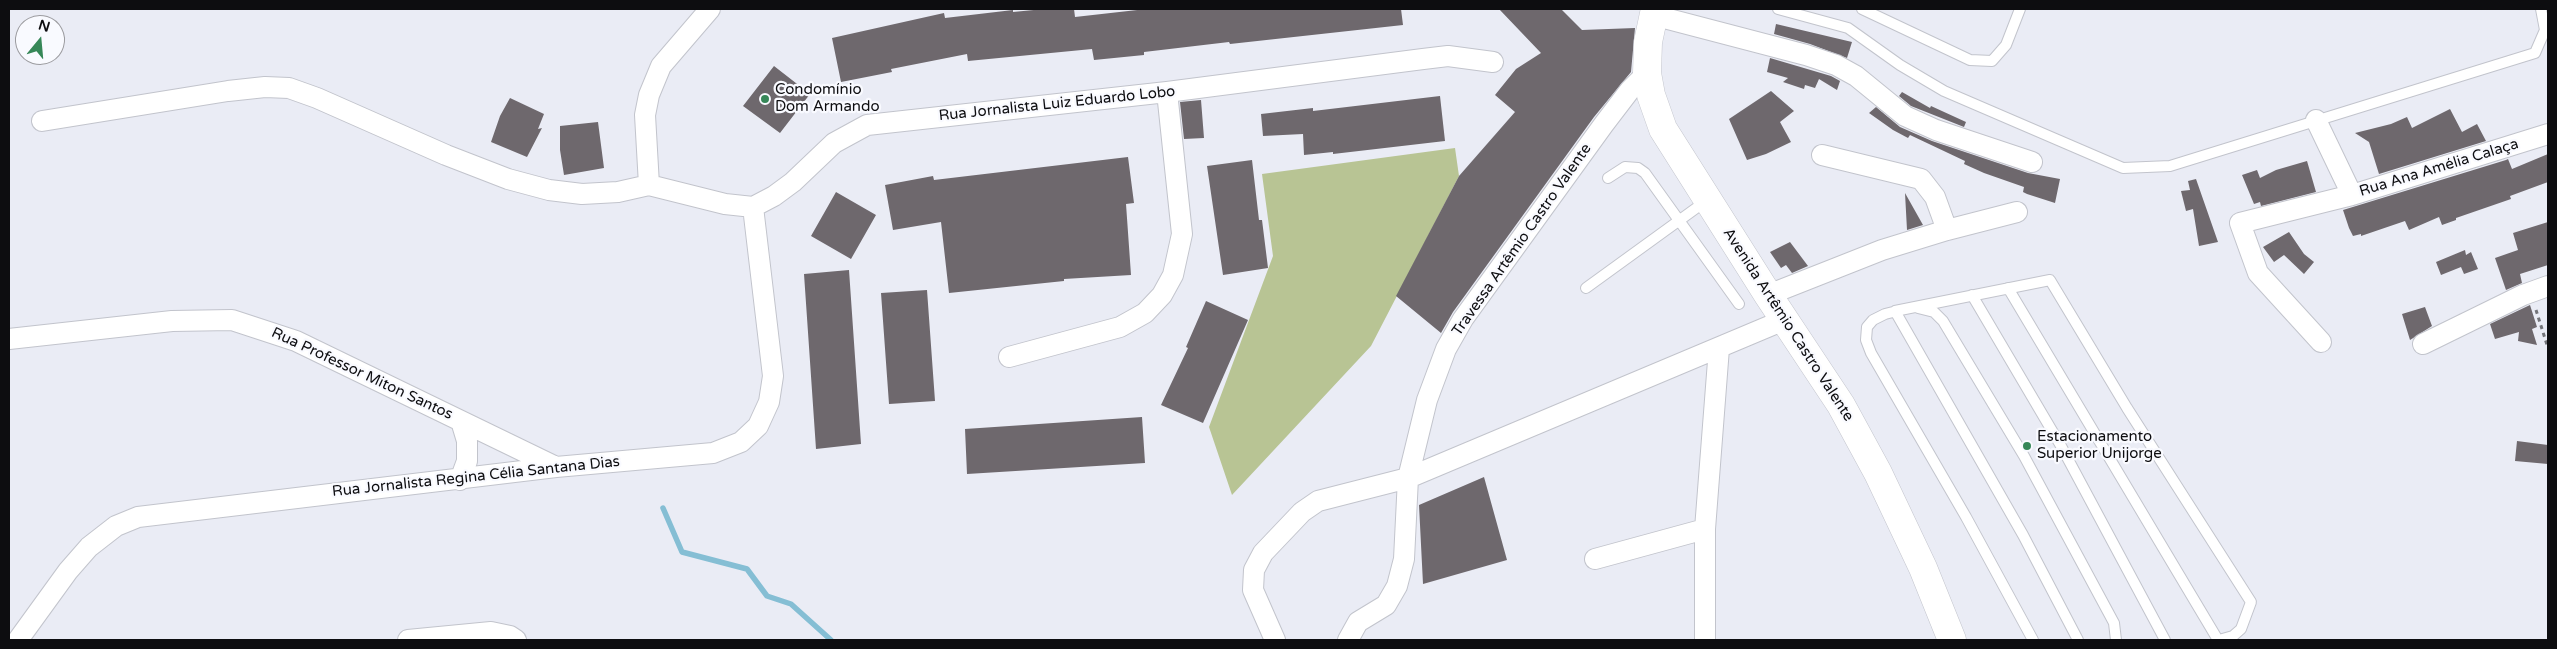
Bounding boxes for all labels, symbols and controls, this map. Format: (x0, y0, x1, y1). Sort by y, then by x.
north arrow (15, 15, 65, 65)
text: N (36, 16, 52, 36)
place label: Condomínio Dom Armando (775, 81, 880, 116)
street label: Rua Jornalista Luiz Eduardo Lobo (938, 83, 1176, 125)
marker: Condomínio Dom Armando (759, 93, 771, 105)
street label: Rua Ana Amélia Calaça (2357, 135, 2521, 201)
street label: Travessa Artêmio Castro Valente (1449, 140, 1595, 340)
street label: Avenida Artêmio Castro Valente (1719, 225, 1857, 425)
street label: Rua Professor Miton Santos (268, 324, 456, 424)
place label: Estacionamento Superior Unijorge (2037, 428, 2162, 463)
marker: Estacionamento Superior Unijorge (2021, 440, 2033, 452)
street label: Rua Jornalista Regina Célia Santana Dias (331, 453, 621, 501)

